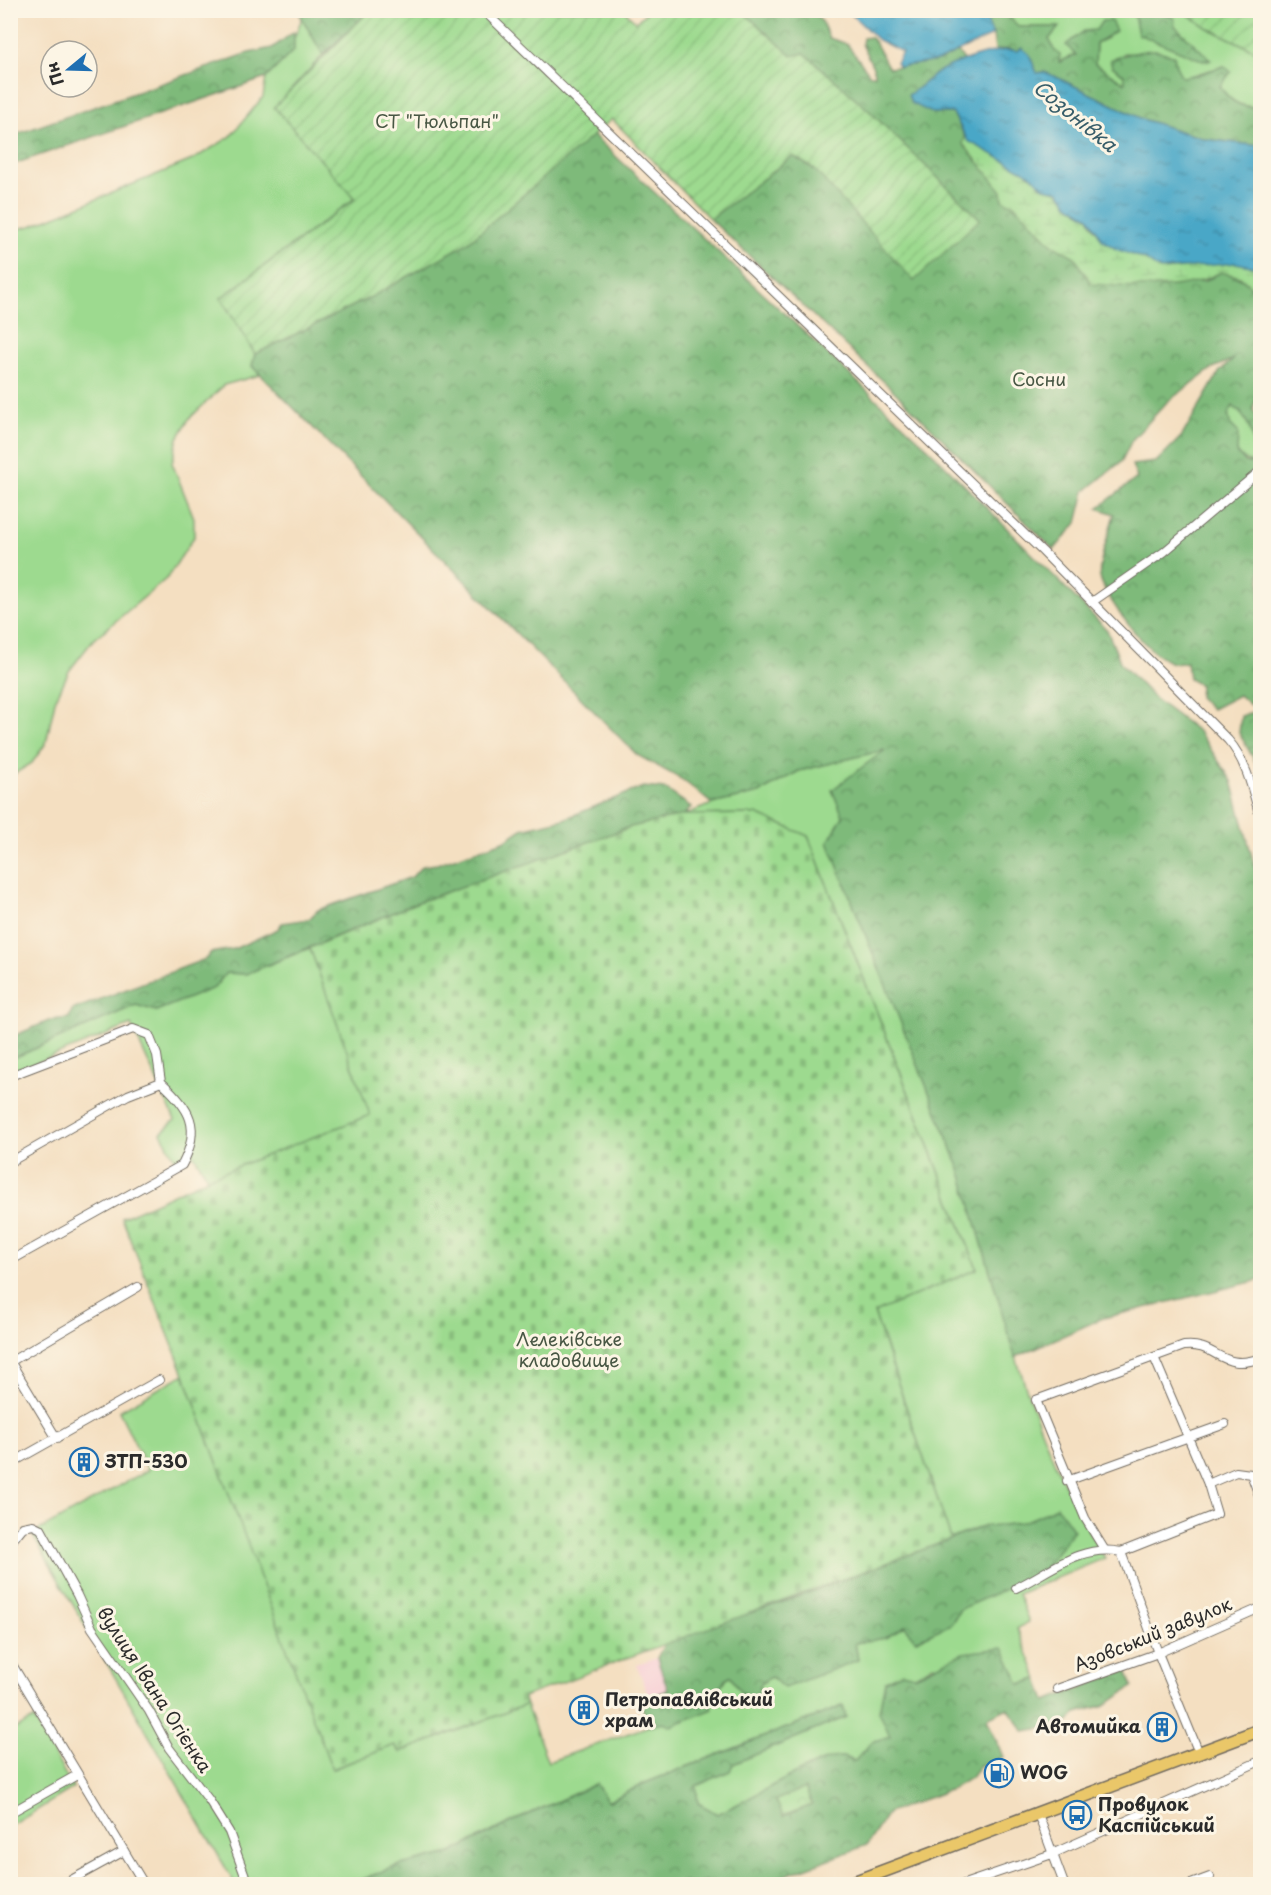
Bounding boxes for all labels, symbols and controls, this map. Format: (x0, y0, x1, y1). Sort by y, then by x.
north arrow (39, 39, 99, 99)
text: Пн (39, 59, 69, 89)
water label: Созонівка (1027, 72, 1124, 159)
park label: СТ "Тюльпан" (375, 107, 499, 134)
park label: Сосни (1012, 365, 1066, 392)
park label: Лелеківське кладовище (516, 1325, 622, 1373)
building icon: ЗТП-530 (68, 1446, 100, 1478)
place label: ЗТП-530 (104, 1447, 188, 1474)
street label: Азовський завулок (1069, 1589, 1236, 1678)
street label: вулиця Івана Огієнка (91, 1601, 220, 1778)
place label: Петропавлівський храм (605, 1685, 773, 1733)
building icon: Петропавлівський храм (568, 1694, 600, 1726)
building icon: Автомийка (1146, 1711, 1178, 1743)
place label: Автомийка (1036, 1712, 1141, 1739)
fuel station icon: WOG (983, 1757, 1015, 1789)
place label: WOG (1020, 1758, 1068, 1785)
place label: Провулок Каспійський (1098, 1790, 1215, 1838)
bus stop icon: Провулок Каспійський (1061, 1799, 1093, 1831)

